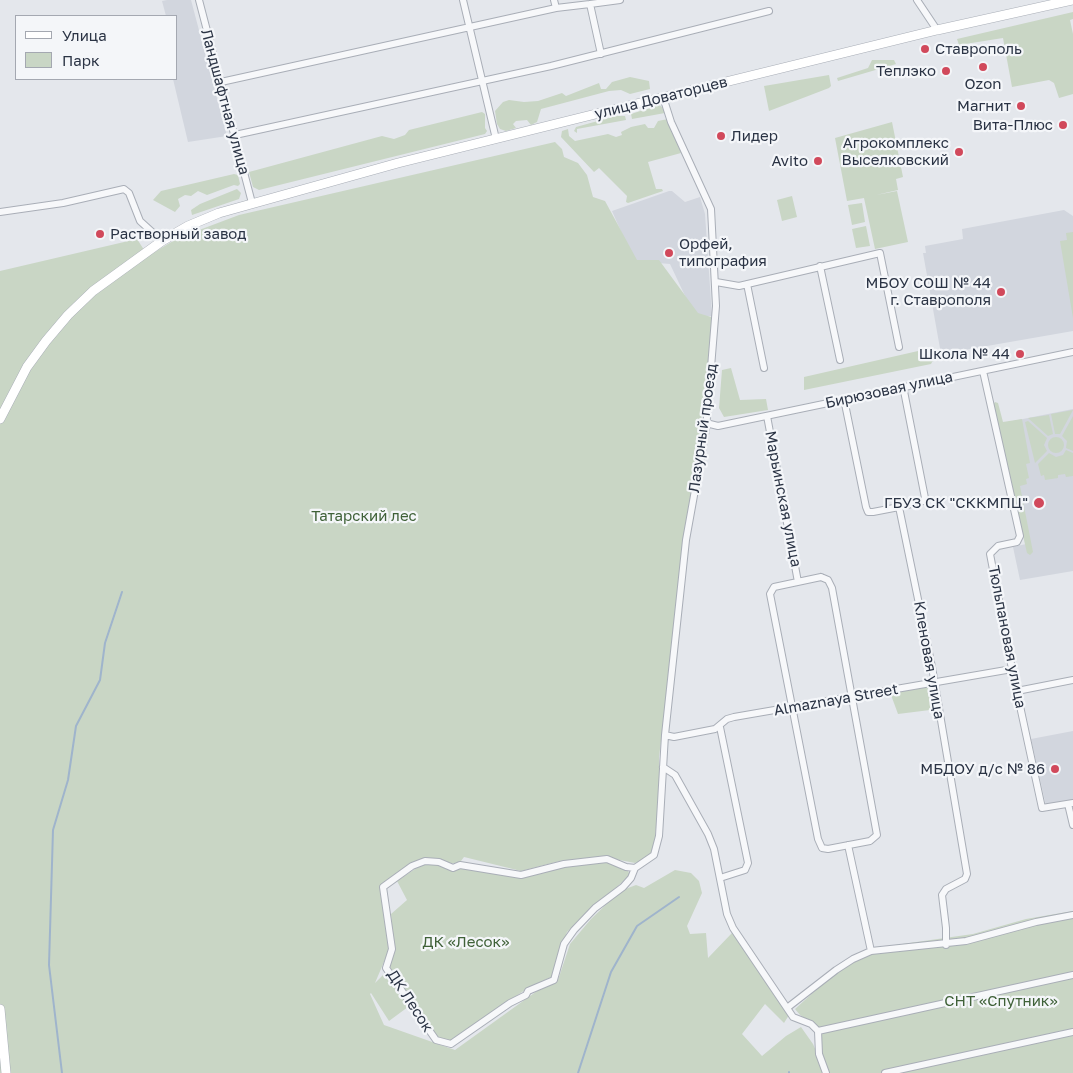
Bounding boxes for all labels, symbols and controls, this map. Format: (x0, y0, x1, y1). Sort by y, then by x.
legend (15, 15, 178, 80)
text: Улица (62, 26, 107, 44)
street label: Ландшафтная улица (197, 27, 253, 177)
place label: Ставрополь (935, 40, 1022, 58)
marker: Ставрополь (919, 43, 931, 55)
text: Парк (62, 51, 100, 69)
marker: Ozon (977, 61, 989, 73)
place label: Теплэко (876, 62, 936, 80)
marker: Теплэко (940, 65, 952, 77)
street label: улица Доваторцев (593, 73, 729, 123)
place label: Ozon (965, 75, 1001, 93)
place label: Магнит (957, 97, 1011, 115)
marker: Магнит (1015, 100, 1027, 112)
place label: Вита-Плюс (973, 116, 1053, 134)
marker: Вита-Плюс (1057, 119, 1069, 131)
place label: Лидер (731, 127, 778, 145)
marker: Лидер (715, 130, 727, 142)
place label: Агрокомплекс Выселковский (842, 134, 949, 169)
marker: Агрокомплекс Выселковский (953, 146, 965, 158)
place label: Avito (771, 152, 808, 170)
marker: Avito (812, 155, 824, 167)
place label: Растворный завод (110, 225, 246, 243)
marker: Растворный завод (94, 228, 106, 240)
place label: Орфей, типография (679, 235, 767, 270)
marker: Орфей, типография (663, 247, 675, 259)
place label: МБОУ СОШ № 44 г. Ставрополя (866, 274, 991, 309)
marker: МБОУ СОШ № 44 г. Ставрополя (995, 286, 1007, 298)
place label: Школа № 44 (919, 345, 1010, 363)
marker: Школа № 44 (1014, 348, 1026, 360)
street label: Лазурный проезд (685, 362, 721, 494)
street label: Бирюзовая улица (824, 368, 954, 412)
street label: Марьинская улица (761, 429, 805, 569)
place label: ГБУЗ СК "СККМПЦ" (884, 494, 1028, 512)
marker: ГБУЗ СК "СККМПЦ" (1032, 496, 1046, 510)
park label: Татарский лес (311, 507, 417, 525)
street label: Тюльпановая улица (984, 564, 1030, 710)
street label: Кленовая улица (910, 600, 948, 720)
street label: Almaznaya Street (772, 680, 900, 720)
place label: МБДОУ д/с № 86 (920, 760, 1045, 778)
marker: МБДОУ д/с № 86 (1049, 763, 1061, 775)
park label: ДК «Лесок» (423, 933, 509, 951)
street label: ДК Лесок (383, 967, 437, 1035)
park label: СНТ «Спутник» (944, 992, 1058, 1010)

